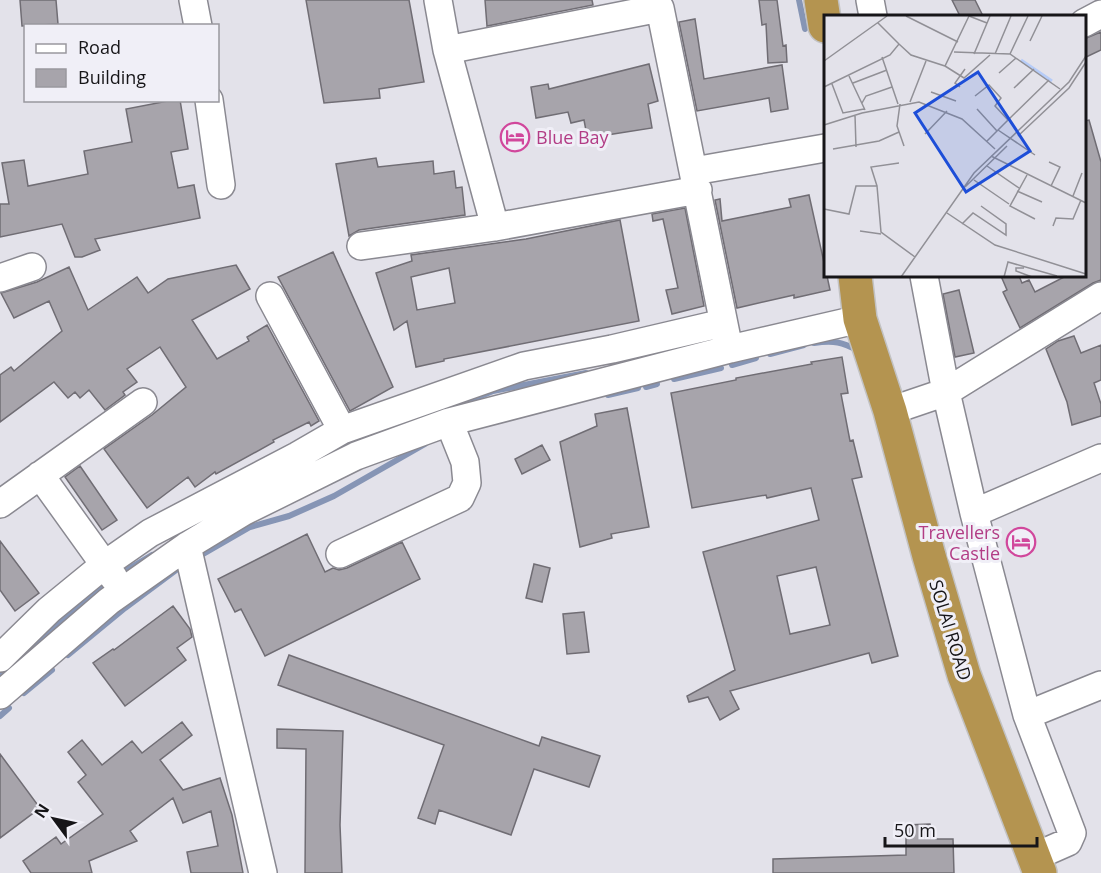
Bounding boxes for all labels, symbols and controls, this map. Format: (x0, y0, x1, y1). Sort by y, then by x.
inset map (824, 15, 1086, 278)
legend (24, 24, 219, 102)
text: Road (78, 35, 121, 59)
text: Building (78, 65, 146, 89)
hotel icon: Blue Bay (499, 121, 531, 153)
place label: Blue Bay (536, 125, 610, 149)
place label: Travellers Castle (918, 520, 1000, 565)
hotel icon: Travellers Castle (1005, 526, 1037, 558)
street label: SOLAI ROAD (924, 577, 978, 683)
north arrow (24, 789, 84, 849)
text: N (29, 799, 54, 822)
scale bar (885, 810, 1036, 848)
text: 50 m (894, 818, 936, 842)

